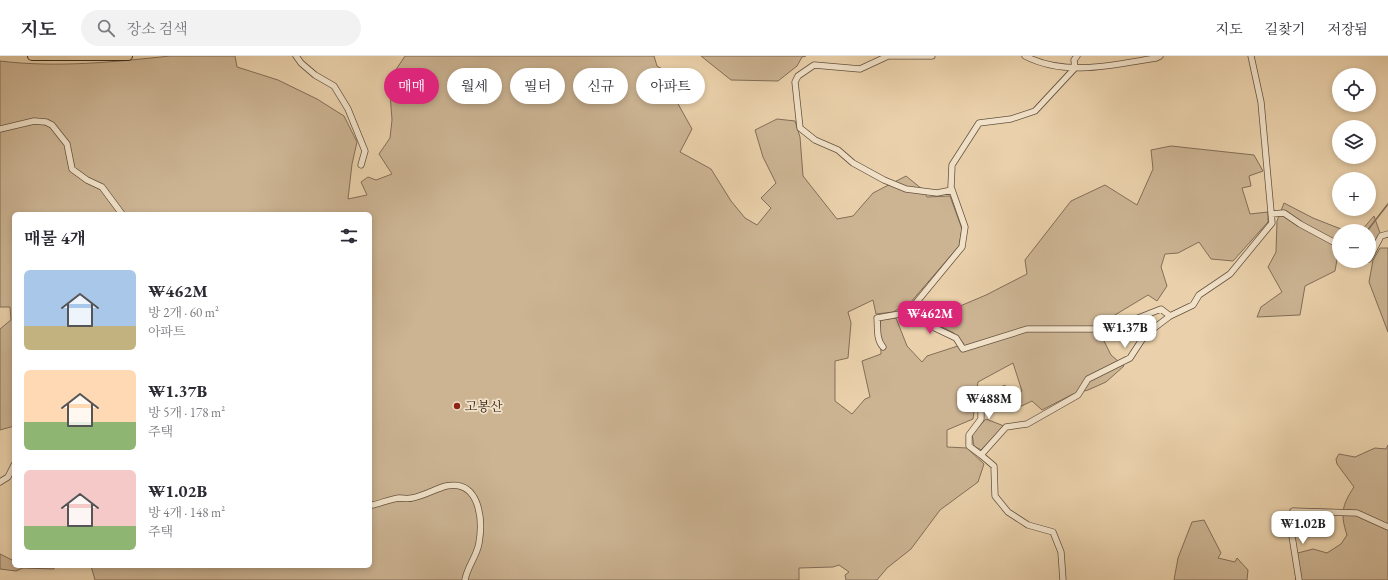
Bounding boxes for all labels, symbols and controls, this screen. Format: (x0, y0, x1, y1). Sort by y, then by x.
search box (81, 10, 361, 46)
text: 지도 (20, 17, 57, 42)
icon: search (95, 17, 117, 39)
text: 장소 검색 (127, 19, 188, 38)
text: 지도 (1216, 20, 1243, 38)
text: 길찾기 (1265, 20, 1305, 38)
text: 저장됨 (1327, 20, 1368, 38)
chip: 매매 (384, 68, 439, 104)
chip: 월세 (447, 68, 502, 104)
chip: 필터 (510, 68, 565, 104)
chip: 신규 (573, 68, 628, 104)
chip: 아파트 (636, 68, 705, 104)
map controls (1332, 68, 1376, 268)
button: locate (1332, 68, 1376, 112)
button: layers (1332, 120, 1376, 164)
button: + (1332, 172, 1376, 216)
button: − (1332, 224, 1376, 268)
icon: filters (338, 225, 360, 247)
text: 매물 4개 (24, 227, 86, 249)
text: ₩462M (148, 280, 208, 302)
icon: home (56, 286, 104, 334)
pin: ₩462M (902, 301, 958, 335)
text: 방 2개 · 60 m² (148, 304, 219, 321)
text: ₩462M (907, 305, 953, 322)
pin: ₩1.37B (1092, 315, 1158, 349)
text: ₩1.37B (1102, 319, 1148, 336)
text: 아파트 (148, 323, 186, 340)
text: ₩1.37B (148, 380, 207, 402)
icon: home (56, 386, 104, 434)
pin: ₩488M (961, 386, 1017, 420)
text: ₩488M (966, 390, 1012, 407)
place label: 고봉산 (465, 398, 503, 415)
marker: 고봉산 (452, 401, 462, 411)
text: 방 5개 · 178 m² (148, 404, 225, 421)
text: 주택 (148, 423, 173, 440)
text: ₩1.02B (148, 480, 207, 502)
icon: home (56, 486, 104, 534)
text: 방 4개 · 148 m² (148, 504, 225, 521)
pin: ₩1.02B (1270, 511, 1336, 545)
text: ₩1.02B (1280, 515, 1326, 532)
text: 주택 (148, 523, 173, 540)

